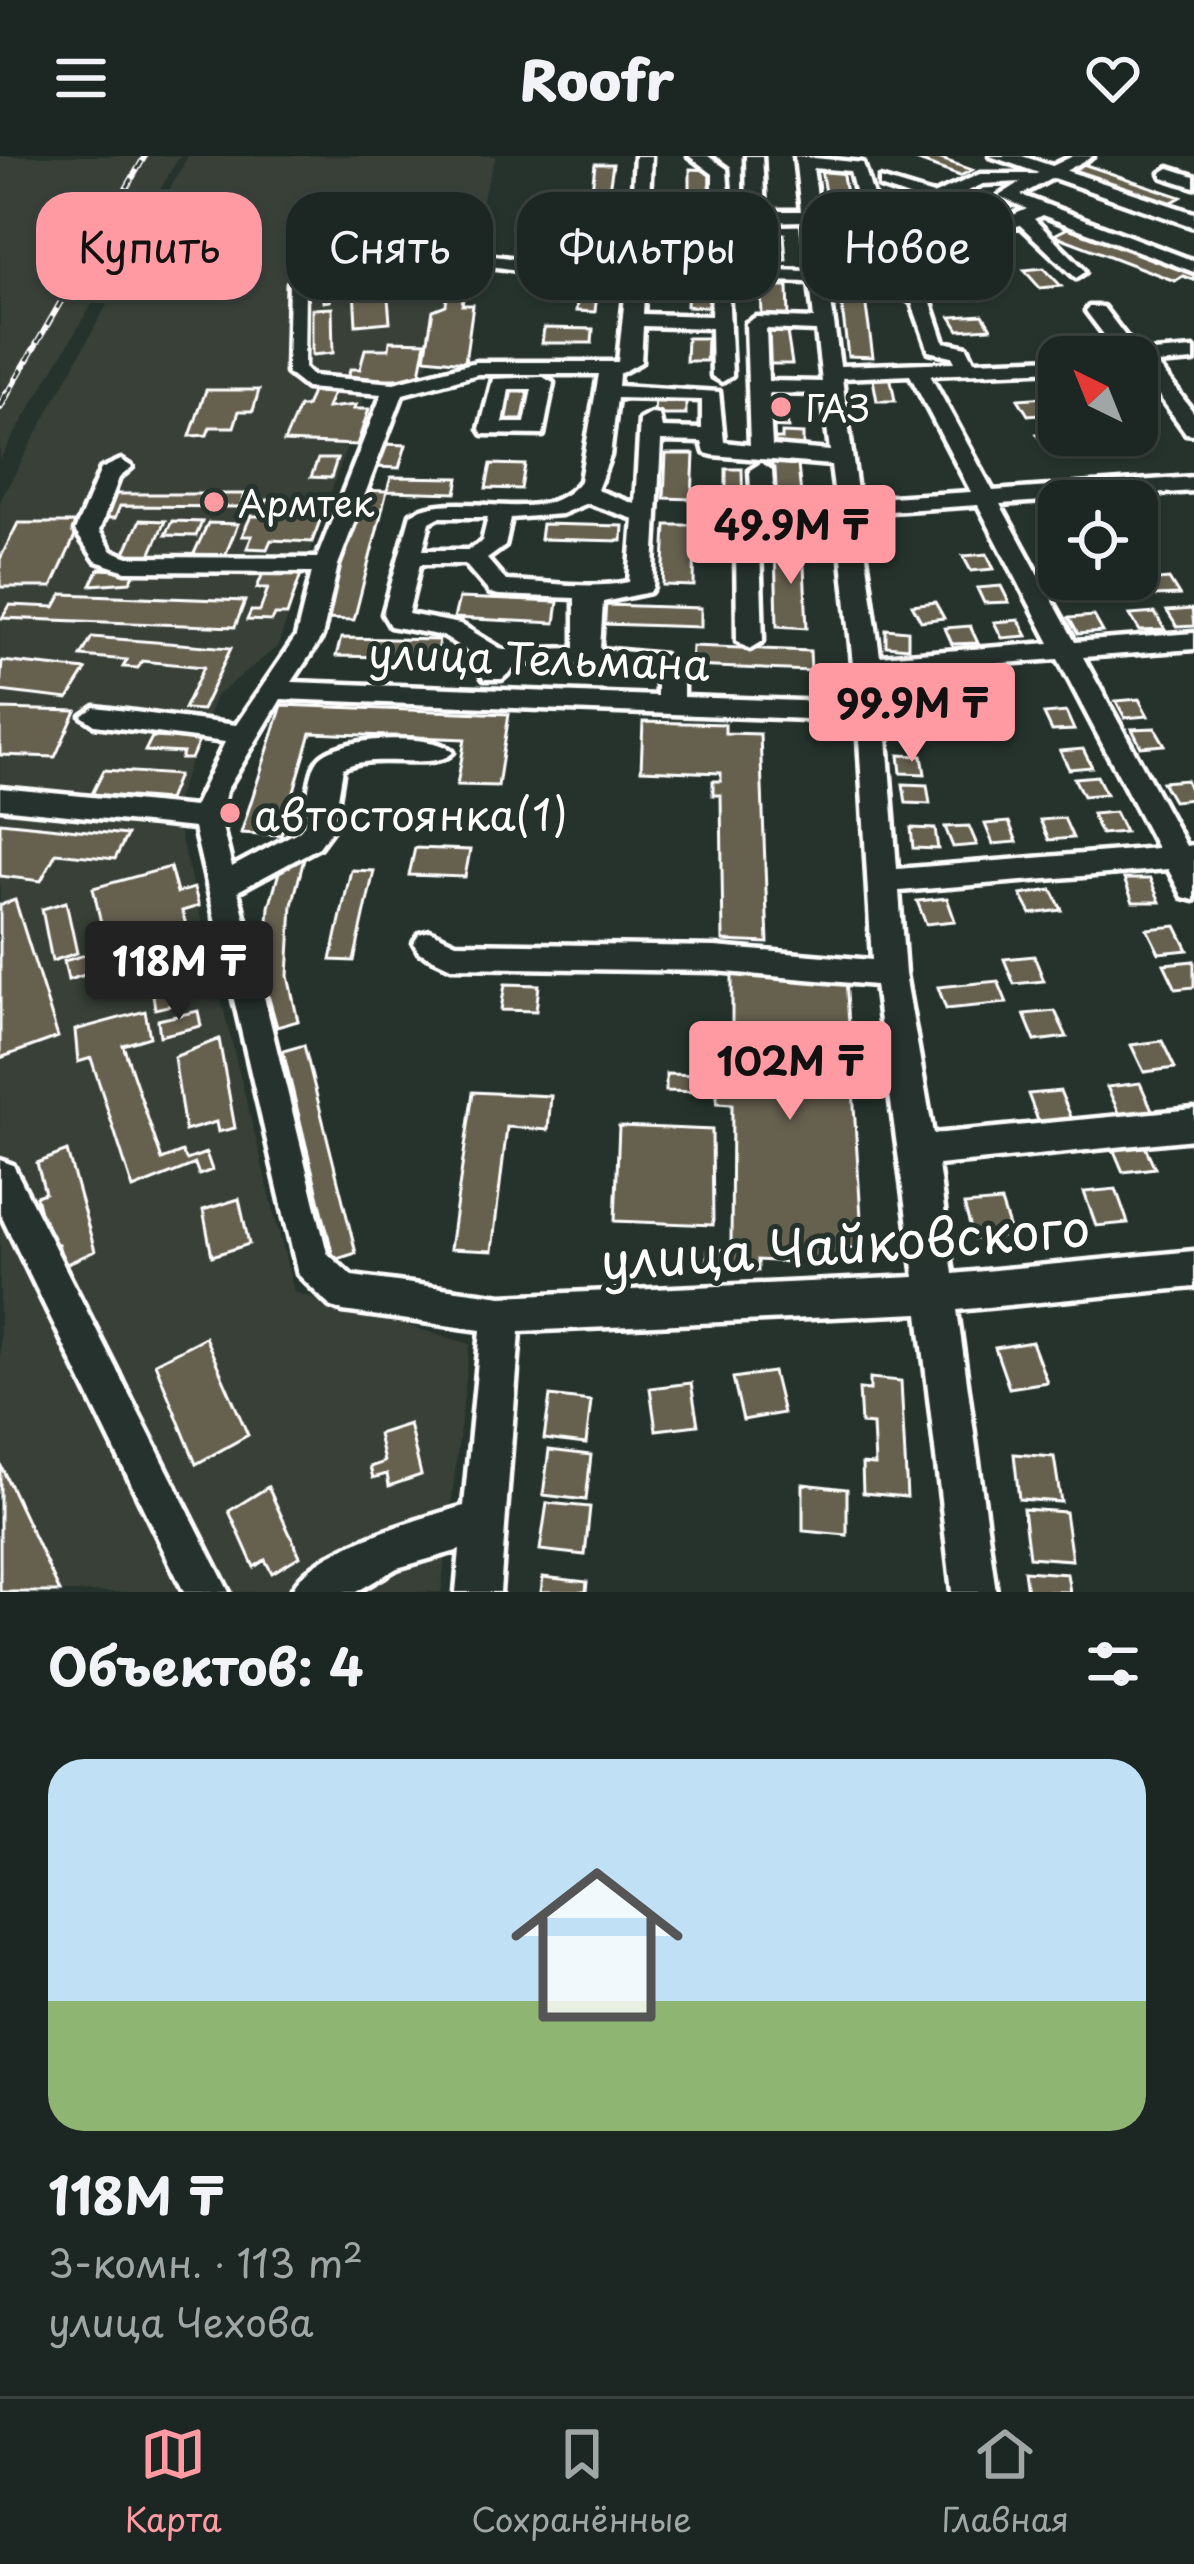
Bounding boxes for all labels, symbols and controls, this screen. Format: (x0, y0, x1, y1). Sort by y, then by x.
text: Roofr (520, 38, 674, 119)
icon: menu (48, 45, 114, 111)
icon: heart (1080, 45, 1146, 111)
chip: Купить (36, 192, 262, 300)
chip: Снять (286, 192, 493, 300)
chip: Фильтры (517, 192, 778, 300)
chip: Новое (802, 192, 1013, 300)
north arrow (1038, 336, 1158, 456)
map controls (1038, 336, 1158, 600)
place label: ГАЗ (805, 380, 870, 434)
marker: ГАЗ (768, 394, 794, 420)
place label: Армтек (238, 475, 375, 529)
button: locate (1038, 480, 1158, 600)
pin: 49.9M ₸ (680, 485, 902, 587)
marker: Армтек (201, 489, 227, 515)
text: 49.9M ₸ (713, 494, 869, 553)
street label: улица Тельмана (367, 620, 711, 694)
pin: 99.9M ₸ (801, 663, 1023, 765)
text: 99.9M ₸ (836, 672, 988, 731)
place label: автостоянка(1) (254, 782, 568, 845)
marker: автостоянка(1) (217, 800, 243, 826)
pin: 118M ₸ (81, 921, 277, 1023)
text: 118M ₸ (112, 930, 246, 989)
pin: 102M ₸ (692, 1021, 888, 1123)
text: 102M ₸ (716, 1030, 864, 1089)
street label: улица Чайковского (597, 1186, 1093, 1298)
text: Объектов: 4 (48, 1626, 364, 1703)
icon: filters (1080, 1631, 1146, 1697)
icon: home (489, 1837, 705, 2053)
text: 118M ₸ (48, 2155, 223, 2232)
text: 3-комн. · 113 m² (48, 2232, 363, 2291)
text: улица Чехова (48, 2291, 314, 2350)
tab: Карта (125, 2421, 222, 2543)
tab: Сохранённые (471, 2421, 692, 2543)
tab: Главная (941, 2421, 1069, 2543)

